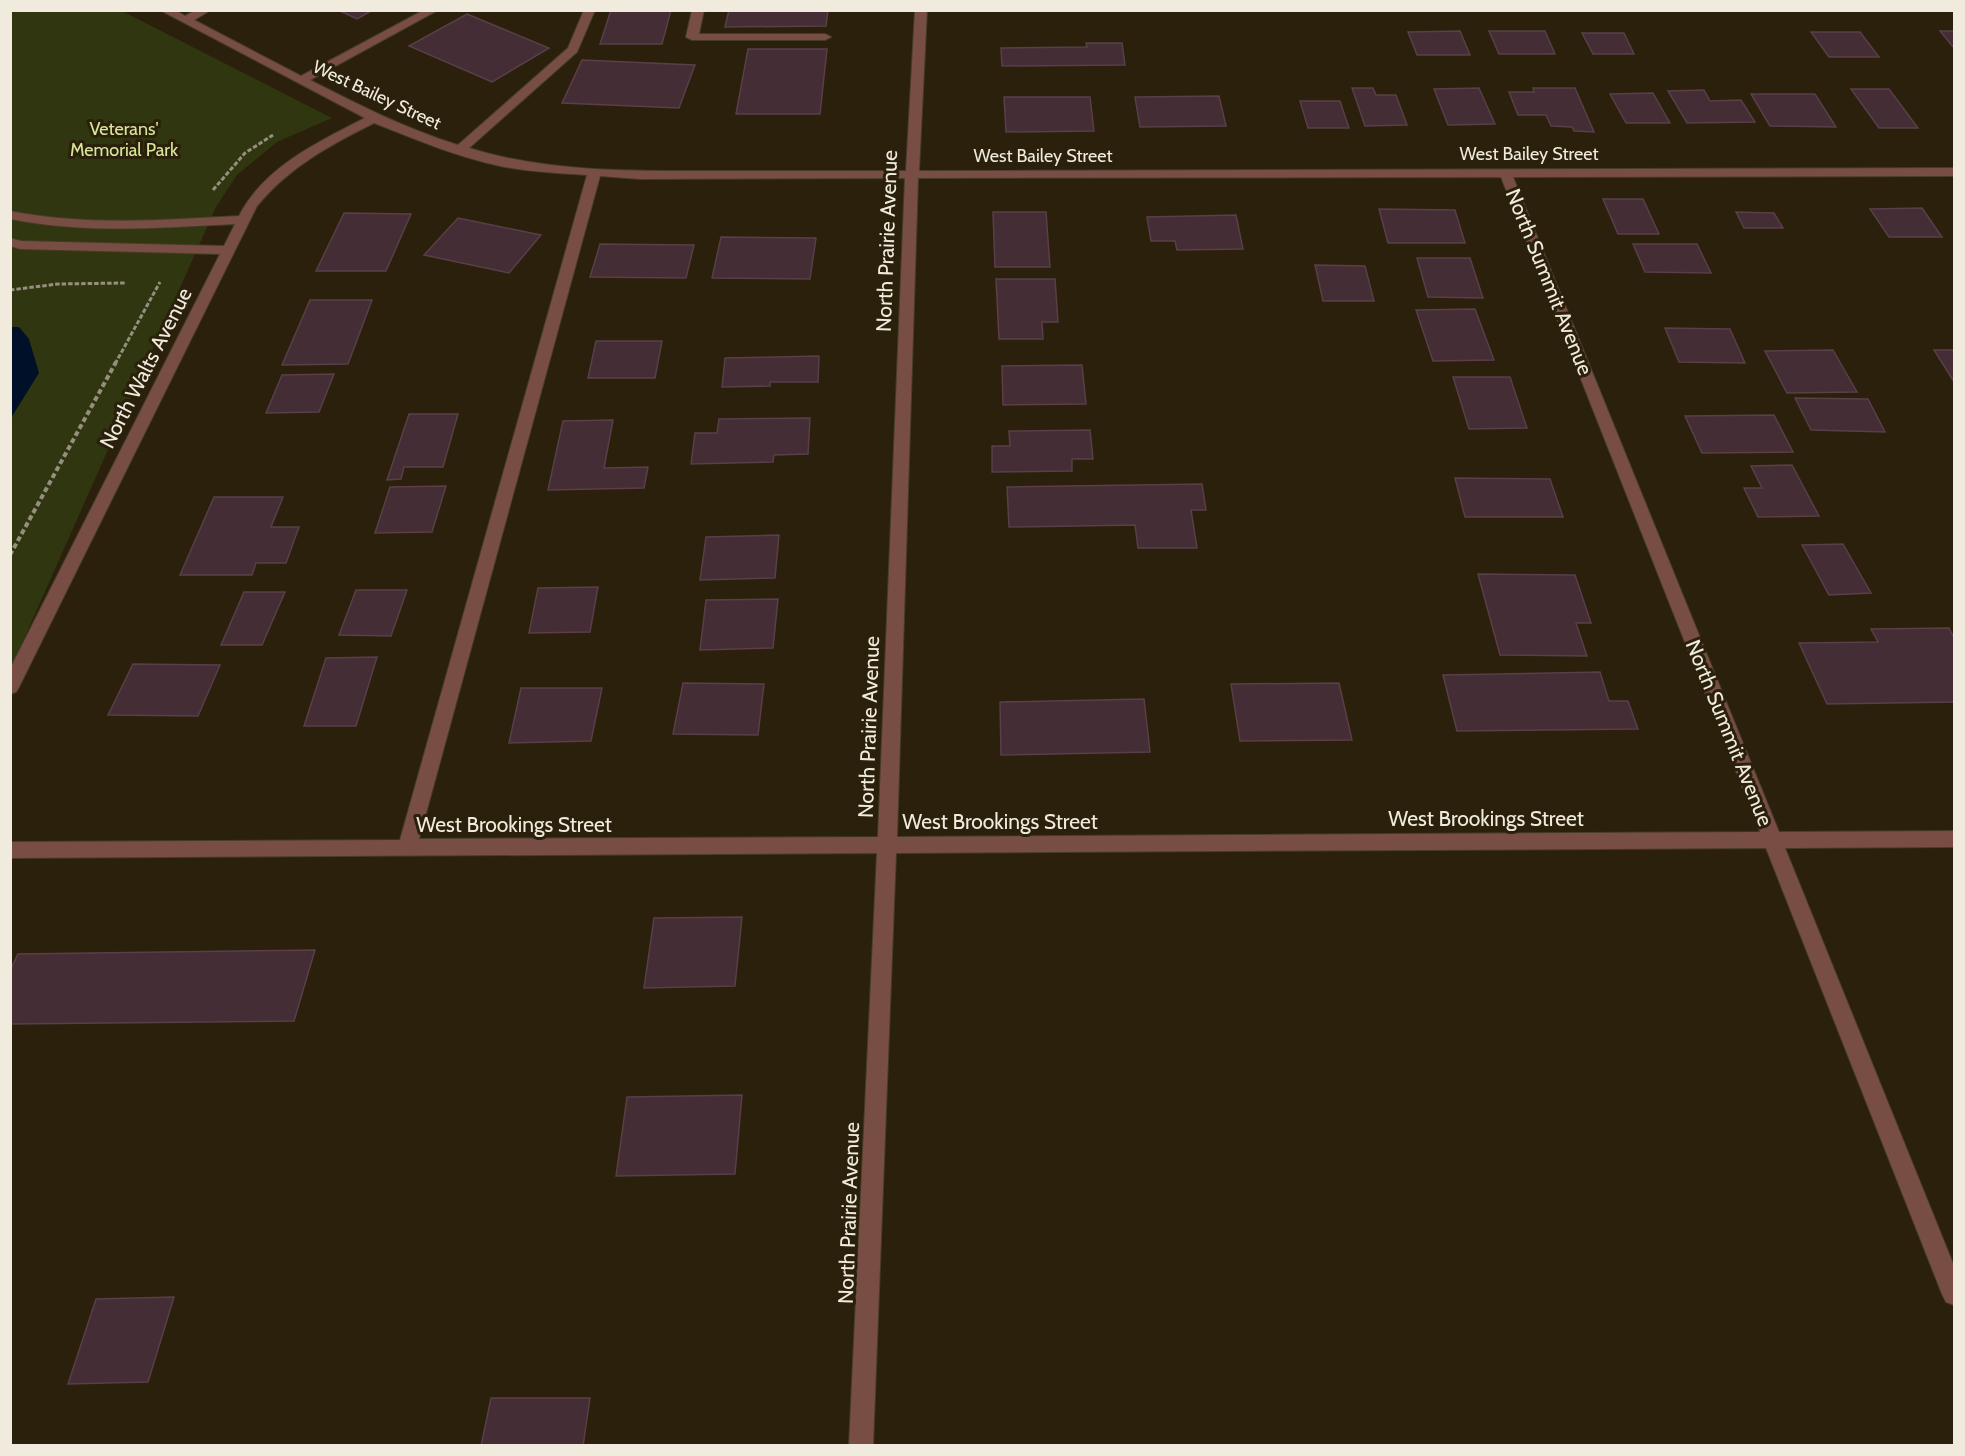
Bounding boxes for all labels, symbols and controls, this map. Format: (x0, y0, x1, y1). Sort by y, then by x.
street label: West Bailey Street (309, 56, 445, 134)
park label: Veterans' Memorial Park (70, 118, 179, 161)
street label: West Bailey Street (1460, 143, 1599, 165)
street label: West Bailey Street (974, 145, 1113, 167)
street label: North Prairie Avenue (871, 149, 902, 332)
street label: North Summit Avenue (1501, 185, 1598, 379)
street label: North Walts Avenue (94, 283, 197, 452)
street label: North Prairie Avenue (853, 635, 884, 818)
street label: North Summit Avenue (1681, 636, 1778, 830)
street label: West Brookings Street (1388, 806, 1584, 831)
street label: West Brookings Street (902, 809, 1098, 834)
street label: West Brookings Street (416, 812, 612, 837)
street label: North Prairie Avenue (833, 1121, 864, 1304)

